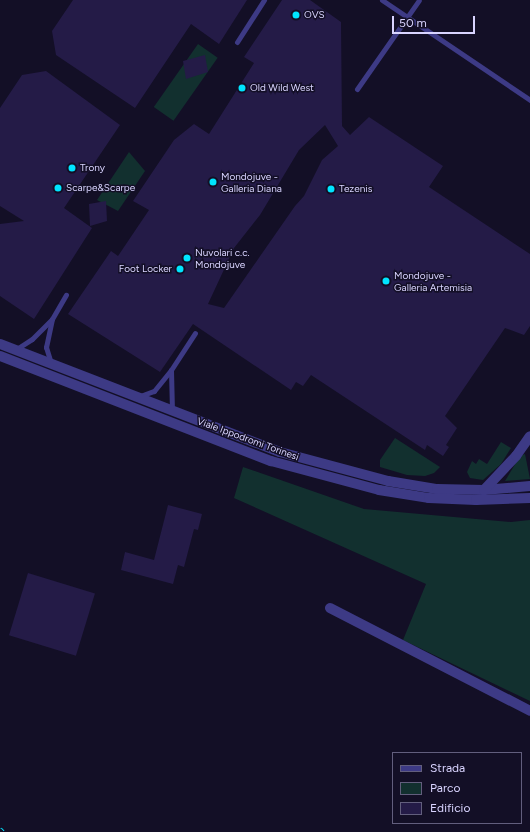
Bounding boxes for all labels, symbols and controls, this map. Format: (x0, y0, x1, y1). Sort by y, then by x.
scale bar (394, 8, 477, 34)
place label: OVS (304, 9, 325, 21)
marker: OVS (291, 10, 301, 20)
text: 50 m (399, 16, 427, 30)
place label: Old Wild West (250, 82, 314, 94)
marker: Old Wild West (237, 83, 247, 93)
place label: Trony (80, 162, 105, 174)
marker: Trony (67, 163, 77, 173)
place label: Mondojuve - Galleria Diana (221, 170, 282, 194)
marker: Mondojuve - Galleria Diana (208, 177, 218, 187)
place label: Scarpe&Scarpe (66, 182, 135, 194)
marker: Scarpe&Scarpe (53, 183, 63, 193)
place label: Tezenis (339, 183, 372, 195)
marker: Tezenis (326, 184, 336, 194)
place label: Nuvolari c.c. Mondojuve (195, 246, 250, 270)
marker: Nuvolari c.c. Mondojuve (182, 253, 192, 263)
place label: Foot Locker (119, 263, 172, 275)
marker: Foot Locker (175, 264, 185, 274)
place label: Mondojuve - Galleria Artemisia (394, 269, 472, 292)
marker: Mondojuve - Galleria Artemisia (381, 276, 391, 286)
street label: Viale Ippodromi Torinesi (195, 415, 301, 463)
legend (392, 752, 522, 824)
text: Strada (430, 761, 465, 775)
text: Parco (430, 781, 460, 795)
text: Edificio (430, 801, 470, 815)

